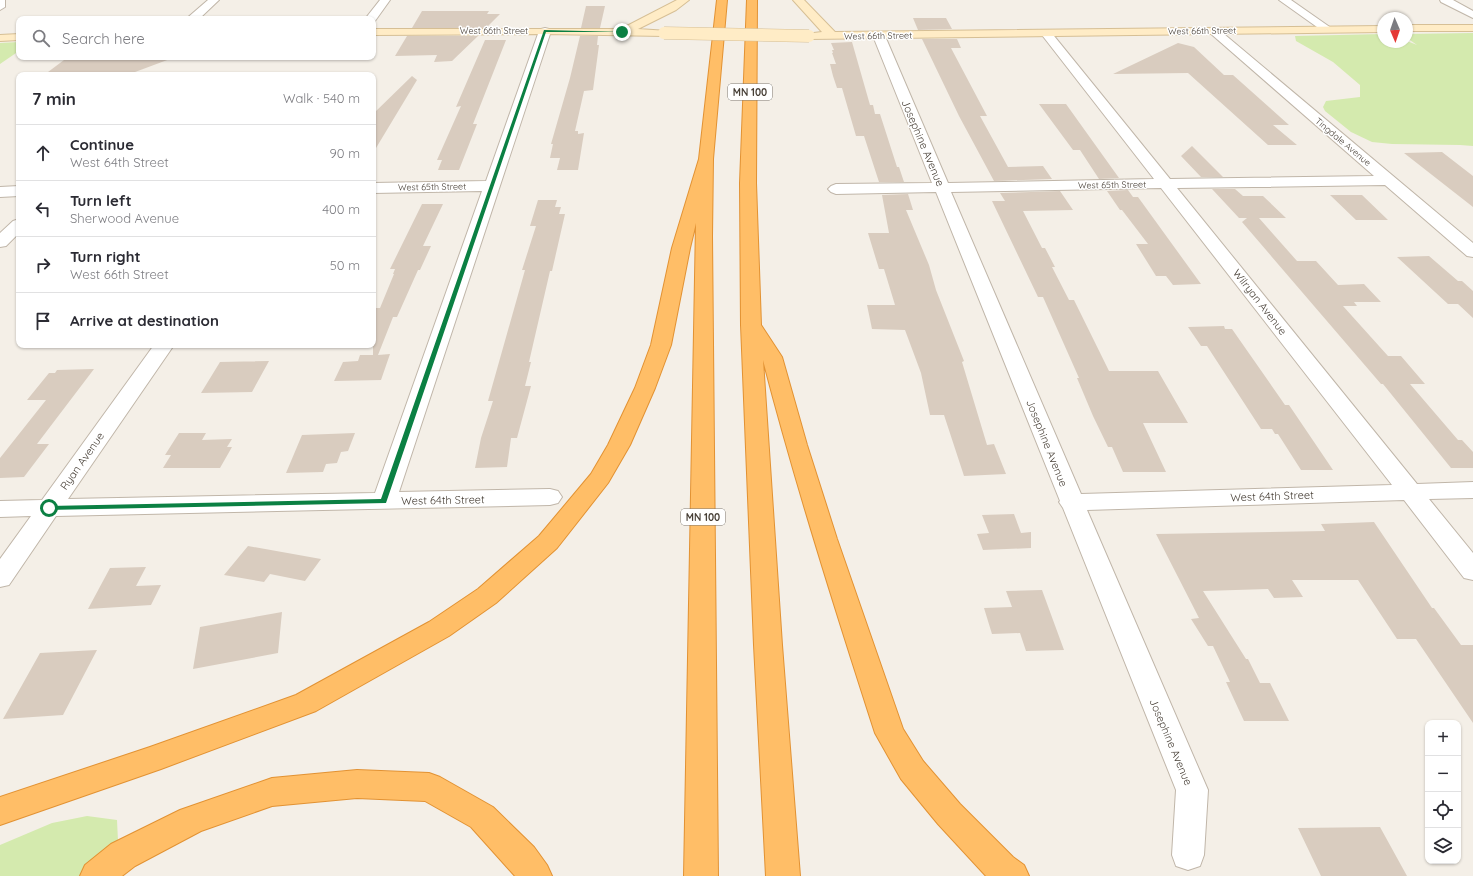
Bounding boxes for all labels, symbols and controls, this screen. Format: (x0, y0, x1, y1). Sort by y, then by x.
north arrow (1377, 12, 1413, 48)
search box (16, 16, 376, 60)
route end (613, 23, 631, 41)
street label: West 66th Street (1168, 24, 1236, 37)
street label: West 66th Street (460, 25, 528, 36)
icon: search (30, 27, 52, 49)
text: Search here (62, 29, 145, 48)
street label: West 66th Street (844, 29, 912, 42)
road number: MN 100 (728, 84, 772, 100)
text: 7 min (32, 88, 76, 109)
text: Walk · 540 m (283, 90, 360, 106)
street label: Josephine Avenue (898, 98, 948, 188)
street label: Tingdale Avenue (1313, 115, 1373, 168)
text: Continue (70, 135, 134, 154)
icon: ahead (32, 142, 54, 164)
text: 90 m (330, 145, 360, 161)
text: West 64th Street (70, 154, 169, 170)
street label: West 65th Street (1078, 178, 1146, 191)
street label: West 65th Street (398, 180, 466, 193)
text: Turn left (70, 191, 132, 210)
icon: left (32, 198, 54, 220)
text: 400 m (322, 201, 360, 217)
text: Sherwood Avenue (70, 210, 179, 226)
text: Turn right (70, 247, 141, 266)
icon: right (32, 254, 54, 276)
text: 50 m (330, 257, 360, 273)
text: West 66th Street (70, 266, 169, 282)
street label: Wilryan Avenue (1230, 266, 1290, 338)
icon: arrive (32, 310, 54, 332)
text: Arrive at destination (70, 311, 219, 330)
street label: Josephine Avenue (1023, 397, 1071, 489)
street label: Ryan Avenue (57, 429, 107, 493)
street label: West 64th Street (1230, 488, 1314, 504)
street label: West 64th Street (401, 492, 485, 508)
route start (40, 499, 58, 517)
road number: MN 100 (681, 509, 725, 525)
street label: Josephine Avenue (1146, 697, 1196, 787)
map controls (1425, 720, 1461, 864)
button: + (1425, 720, 1461, 756)
button: − (1425, 756, 1461, 792)
button: locate (1425, 792, 1461, 828)
button: layers (1425, 828, 1461, 864)

